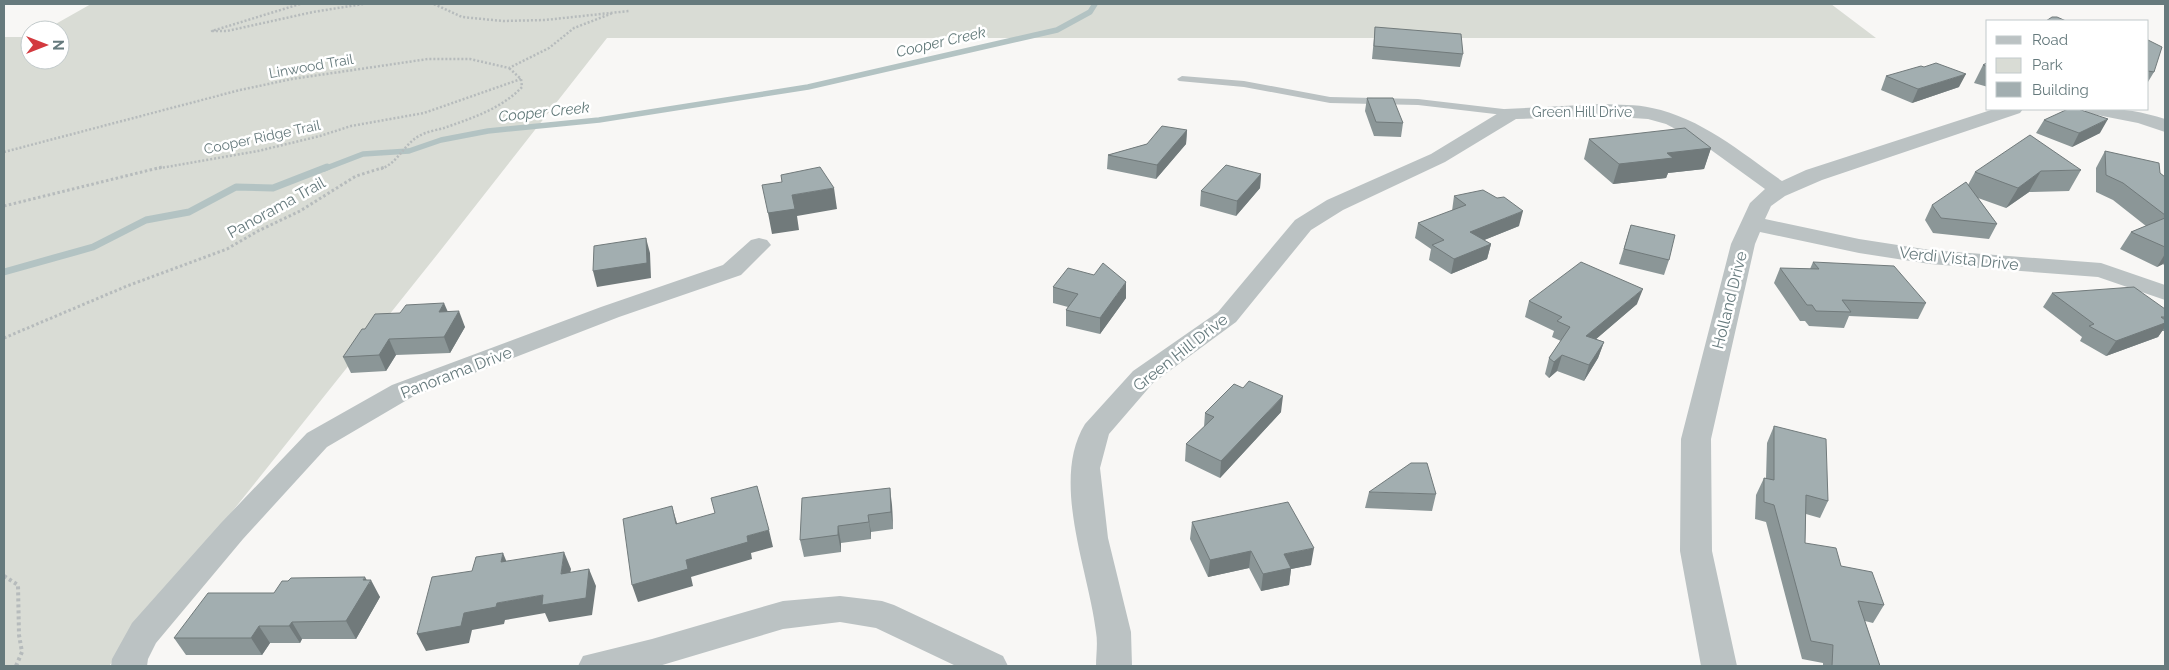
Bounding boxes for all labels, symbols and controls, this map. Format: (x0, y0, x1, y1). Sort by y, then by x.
north arrow (20, 20, 70, 70)
legend (1986, 20, 2149, 110)
water label: Cooper Creek (894, 23, 988, 61)
text: Road (2032, 31, 2068, 49)
text: N (50, 40, 66, 50)
street label: Linwood Trail (267, 51, 355, 81)
text: Park (2032, 56, 2063, 74)
text: Building (2032, 81, 2089, 99)
water label: Cooper Creek (498, 98, 590, 126)
street label: Green Hill Drive (1532, 104, 1632, 120)
street label: Cooper Ridge Trail (202, 117, 322, 157)
street label: Panorama Trail (224, 172, 329, 242)
street label: Verdi Vista Drive (1898, 243, 2020, 274)
street label: Holland Drive (1708, 249, 1751, 351)
street label: Green Hill Drive (1129, 310, 1231, 395)
street label: Panorama Drive (398, 343, 514, 402)

